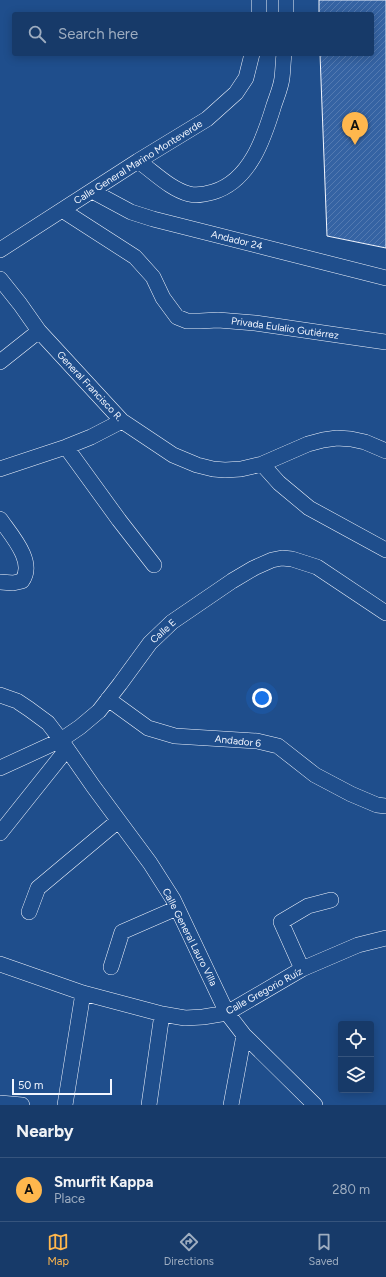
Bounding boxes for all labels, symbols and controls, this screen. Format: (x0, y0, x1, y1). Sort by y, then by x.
search box (12, 12, 374, 56)
icon: search (26, 23, 48, 45)
text: Search here (58, 25, 138, 43)
pin: A (342, 112, 368, 145)
street label: Calle General Marino Monteverde (71, 117, 205, 207)
street label: Andador 24 (210, 227, 264, 253)
street label: Privada Eulalio Gutiérrez (230, 314, 340, 342)
street label: General Francisco R. (54, 348, 126, 424)
street label: Calle E (147, 616, 179, 646)
your location (252, 688, 272, 708)
street label: Andador 6 (214, 732, 262, 750)
street label: Calle General Lauro Villa (160, 886, 220, 988)
street label: Calle Gregorio Ruíz (223, 964, 305, 1017)
map controls (338, 1021, 374, 1093)
button: locate (338, 1021, 374, 1057)
button: layers (338, 1057, 374, 1093)
scale bar (12, 1077, 112, 1096)
text: 50 m (18, 1079, 43, 1092)
text: Nearby (16, 1121, 74, 1141)
text: Smurfit Kappa (54, 1173, 153, 1191)
text: A (24, 1182, 34, 1197)
text: 280 m (332, 1182, 370, 1197)
text: Place (54, 1191, 85, 1206)
tab: Map (47, 1231, 69, 1268)
tab: Directions (164, 1231, 214, 1268)
tab: Saved (308, 1231, 339, 1268)

